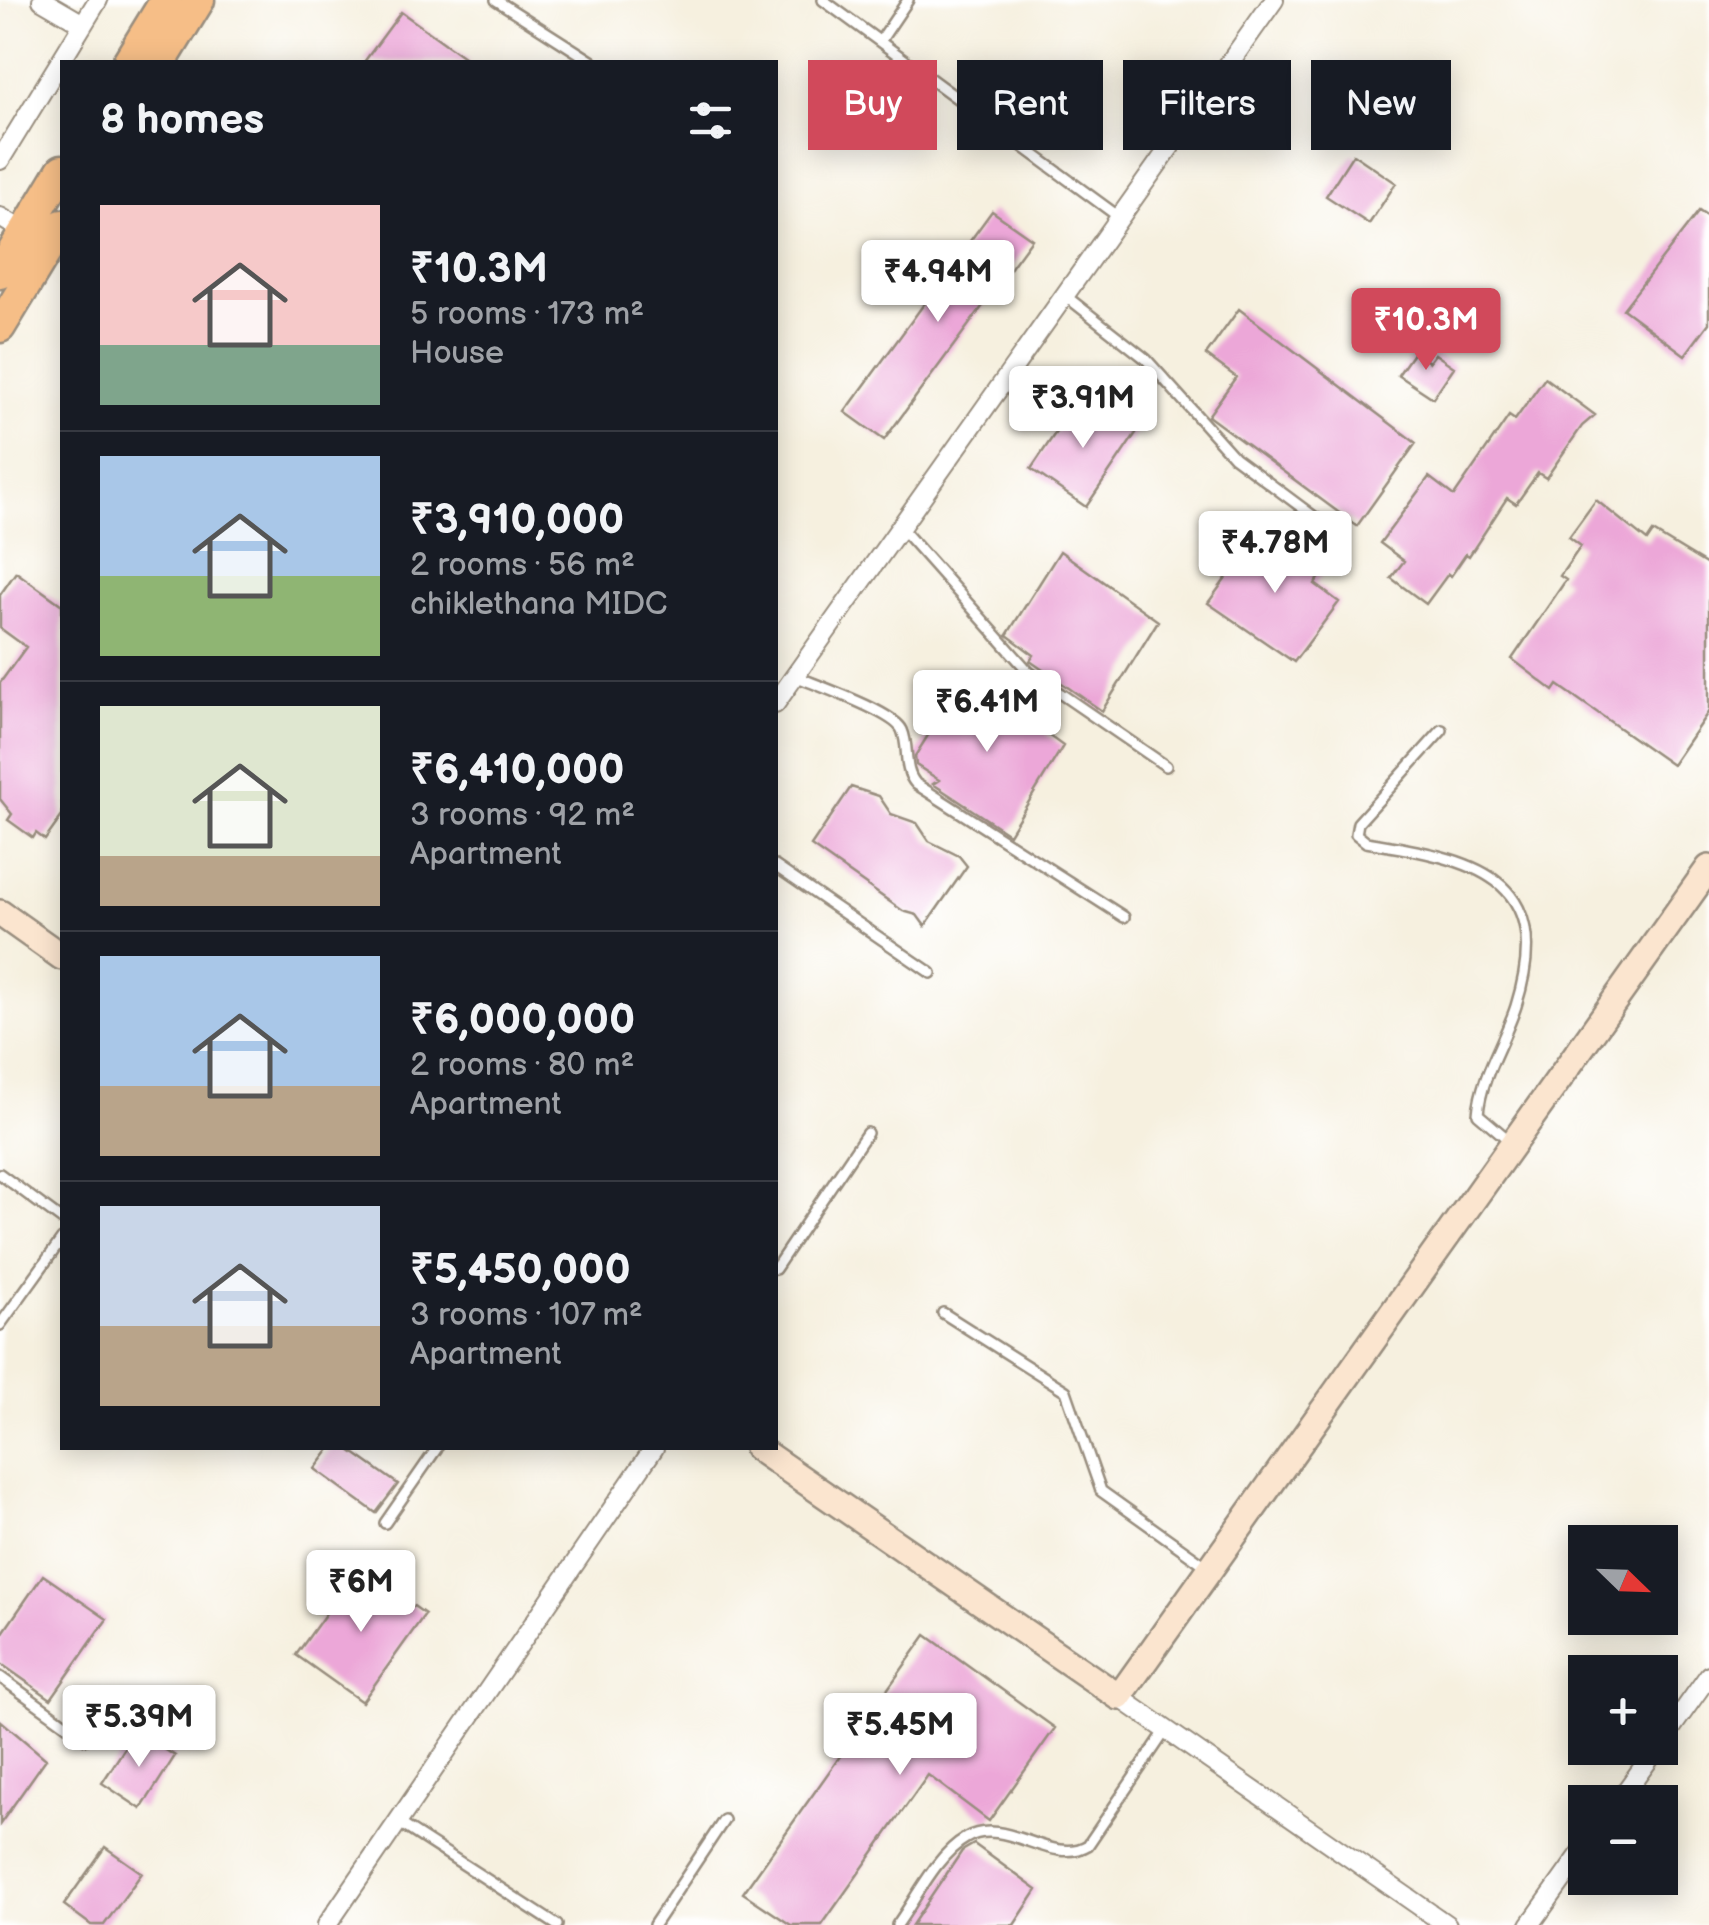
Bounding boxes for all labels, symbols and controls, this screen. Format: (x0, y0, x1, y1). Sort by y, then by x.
chip: Buy (808, 60, 937, 150)
chip: Rent (957, 60, 1103, 150)
chip: Filters (1123, 60, 1291, 150)
chip: New (1311, 60, 1451, 150)
icon: filters (683, 93, 738, 148)
text: 8 homes (100, 95, 264, 146)
pin: ₹4.94M (857, 240, 1019, 325)
text: ₹10.3M (410, 244, 548, 295)
icon: home (180, 245, 300, 365)
text: ₹4.94M (883, 253, 993, 292)
pin: ₹10.3M (1345, 288, 1507, 373)
text: 5 rooms · 173 m² (410, 295, 644, 334)
text: ₹10.3M (1373, 301, 1479, 340)
text: House (410, 334, 504, 373)
pin: ₹3.91M (1002, 366, 1164, 451)
text: ₹3.91M (1031, 379, 1135, 418)
text: ₹3,910,000 (410, 495, 624, 546)
icon: home (180, 496, 300, 616)
pin: ₹4.78M (1194, 511, 1356, 596)
text: ₹4.78M (1221, 524, 1329, 563)
text: 2 rooms · 56 m² (410, 546, 635, 585)
text: chiklethana MIDC (410, 585, 668, 624)
pin: ₹6.41M (906, 670, 1068, 755)
text: ₹6.41M (935, 683, 1039, 722)
text: ₹6,410,000 (410, 745, 624, 796)
icon: home (180, 746, 300, 866)
text: 3 rooms · 92 m² (410, 796, 635, 835)
text: Apartment (410, 835, 561, 874)
text: ₹6,000,000 (410, 995, 635, 1046)
icon: home (180, 996, 300, 1116)
text: 2 rooms · 80 m² (410, 1046, 634, 1085)
text: Apartment (410, 1085, 561, 1124)
text: ₹5,450,000 (410, 1245, 631, 1296)
icon: home (180, 1246, 300, 1366)
text: 3 rooms · 107 m² (410, 1296, 643, 1335)
text: Apartment (410, 1335, 561, 1374)
north arrow (1568, 1525, 1678, 1635)
map controls (1568, 1525, 1678, 1895)
pin: ₹6M (313, 1550, 409, 1635)
text: ₹6M (328, 1563, 394, 1602)
button: + (1568, 1655, 1678, 1765)
pin: ₹5.39M (58, 1685, 220, 1770)
pin: ₹5.45M (819, 1693, 981, 1778)
text: ₹5.39M (85, 1698, 193, 1737)
text: ₹5.45M (846, 1706, 954, 1745)
button: − (1568, 1785, 1678, 1895)

